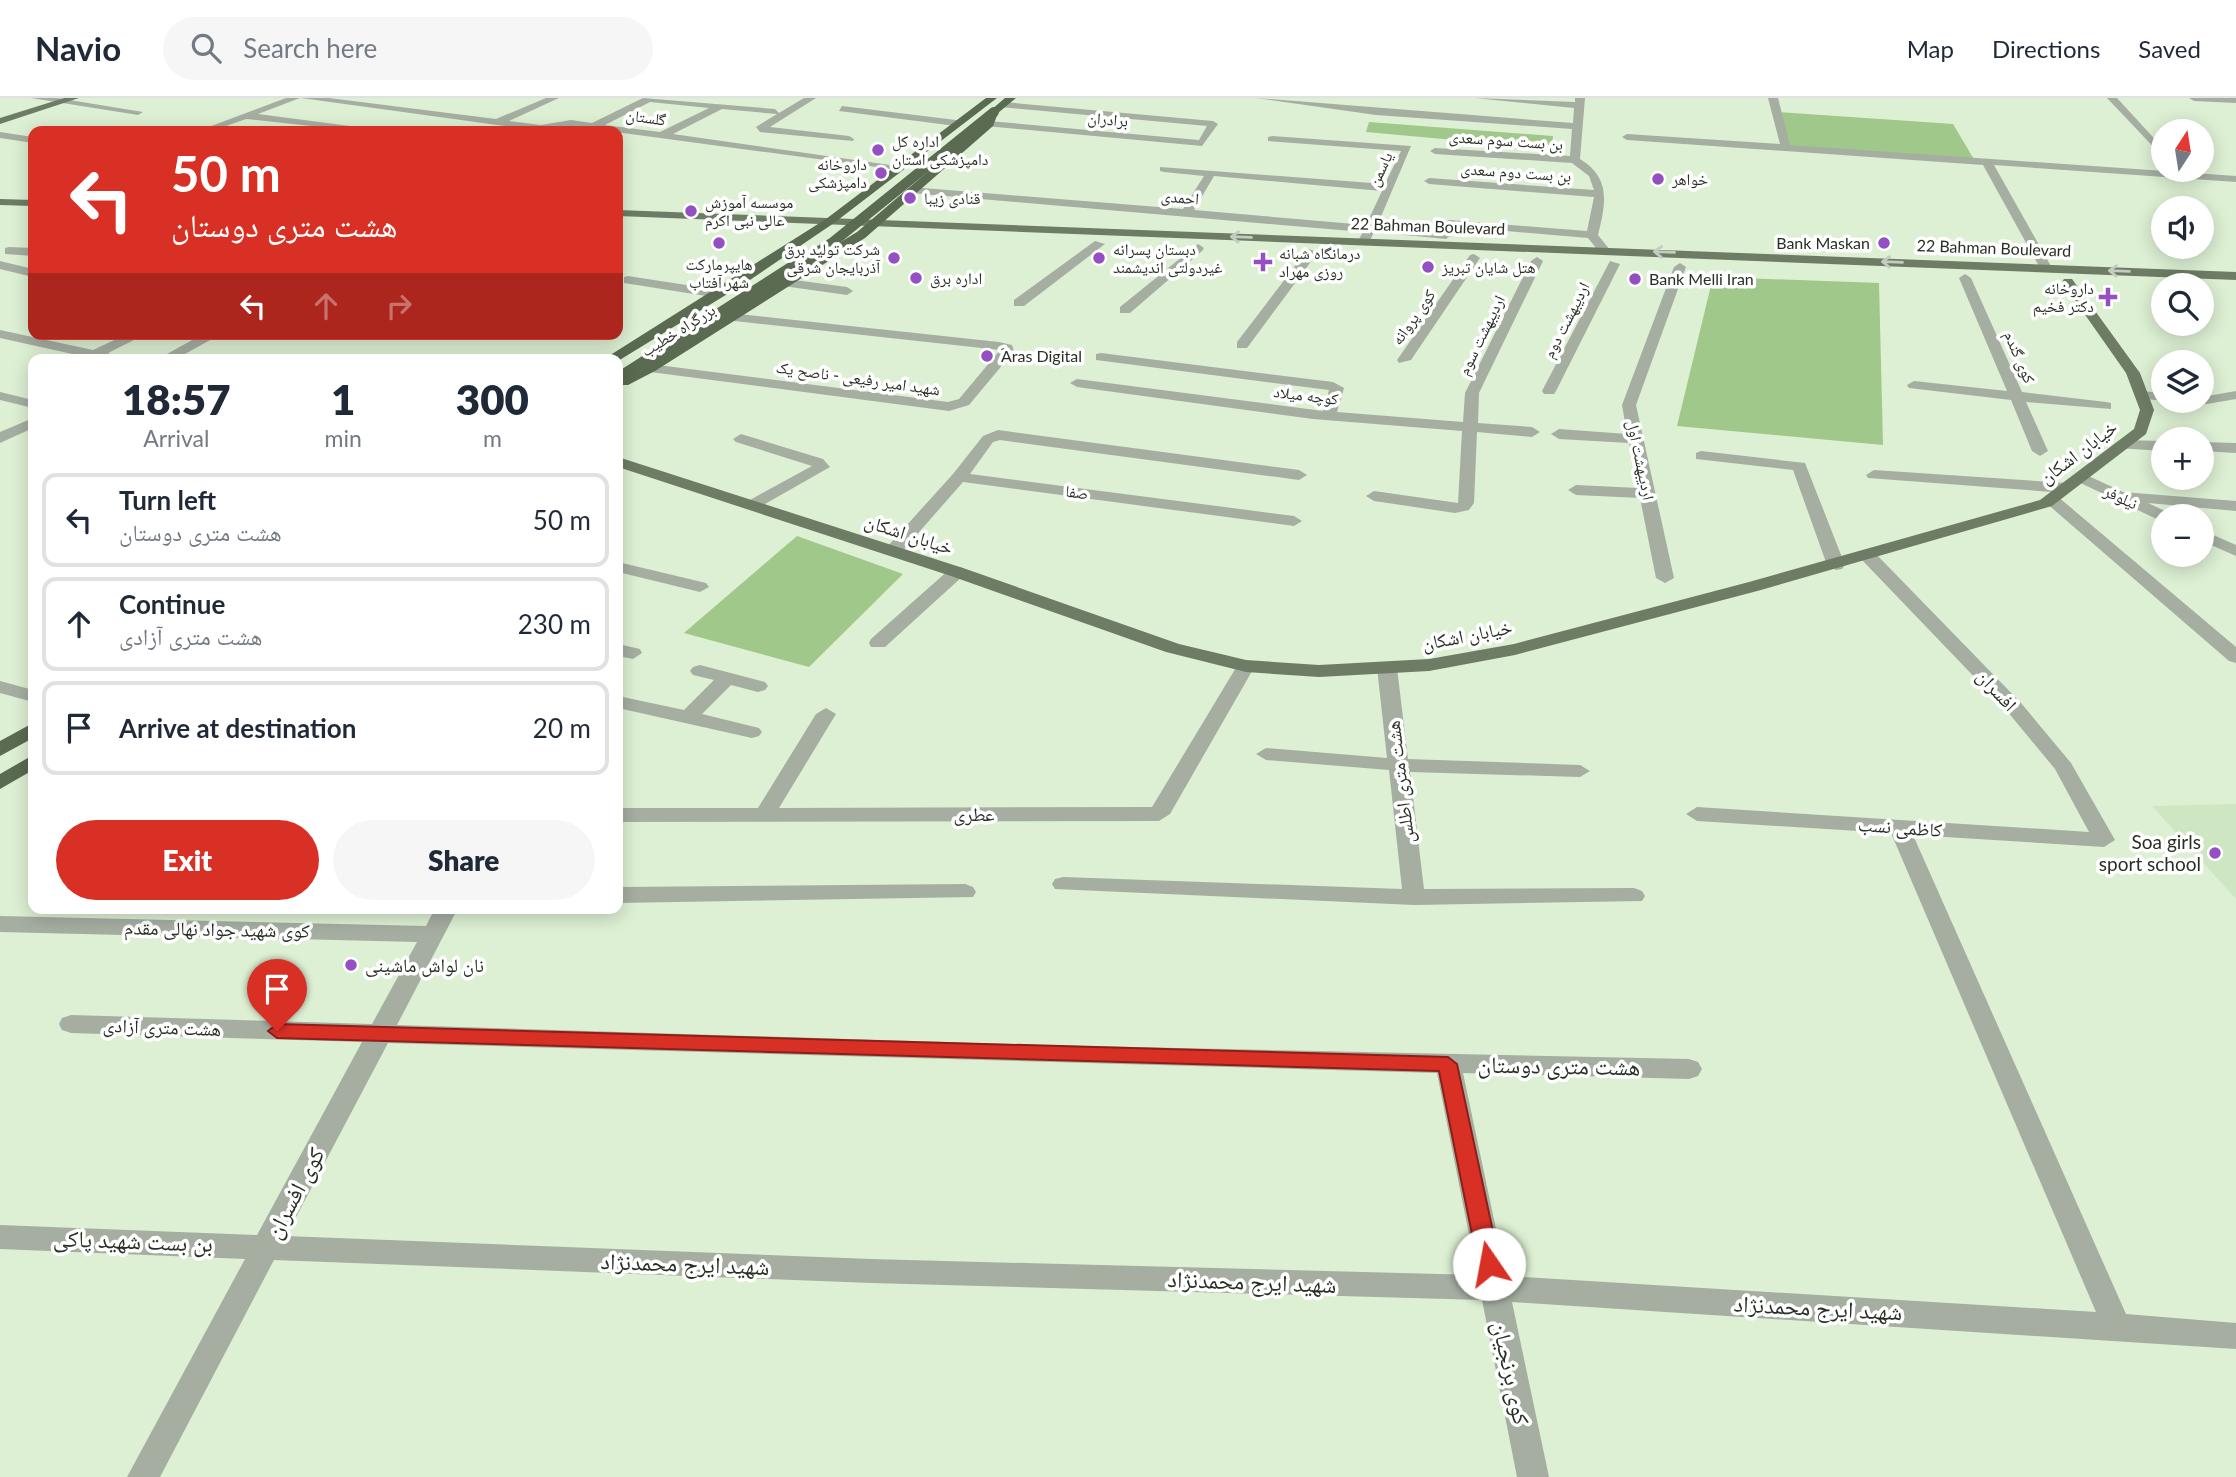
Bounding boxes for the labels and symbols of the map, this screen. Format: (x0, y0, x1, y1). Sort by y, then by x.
street label: گلستان (624, 104, 668, 131)
street label: برادران (1087, 107, 1129, 132)
north arrow (2151, 119, 2214, 182)
street label: بن بست سوم سعدی (1448, 126, 1564, 155)
place label: اداره کل دامپزشکی استان (892, 131, 988, 170)
marker: اداره کل دامپزشکی استان (870, 142, 886, 158)
street label: یاسمن (1363, 148, 1398, 190)
place label: داروخانه دامپزشکی (808, 154, 867, 193)
street label: بن بست دوم سعدی (1460, 158, 1572, 187)
marker: داروخانه دامپزشکی (873, 165, 889, 181)
place label: خواهر (1671, 169, 1708, 189)
marker: خواهر (1650, 171, 1666, 187)
street label: احمدی (1160, 185, 1200, 210)
place label: قنادی زیبا (924, 188, 980, 209)
marker: قنادی زیبا (902, 190, 918, 206)
place label: موسسه آموزش عالی نبی اکرم (705, 192, 793, 231)
marker: موسسه آموزش عالی نبی اکرم (683, 203, 699, 219)
street label: 22 Bahman Boulevard (1350, 213, 1506, 238)
one-way arrow (1230, 230, 1253, 243)
place label: Bank Maskan (1776, 233, 1870, 252)
marker: هایپرمارکت شهر آفتاب (711, 235, 727, 251)
marker: Bank Maskan (1876, 235, 1892, 251)
street label: 22 Bahman Boulevard (1916, 235, 2072, 260)
place label: شرکت تولید برق آذربایجان شرقی (784, 239, 881, 278)
place label: دبستان پسرانه غیردولتی اندیشمند (1113, 239, 1222, 278)
place label: درمانگاه شبانه روزی مهراد (1279, 243, 1360, 282)
one-way arrow (1653, 246, 1676, 259)
marker: شرکت تولید برق آذربایجان شرقی (886, 250, 902, 266)
marker: دبستان پسرانه غیردولتی اندیشمند (1091, 250, 1107, 266)
marker: درمانگاه شبانه روزی مهراد (1253, 252, 1273, 272)
place label: هایپرمارکت شهر آفتاب (685, 254, 753, 292)
one-way arrow (1880, 255, 1903, 268)
place label: هتل شایان تبریز (1441, 257, 1536, 278)
marker: هتل شایان تبریز (1420, 259, 1436, 275)
one-way arrow (2108, 265, 2131, 278)
place label: اداره برق (930, 268, 982, 289)
place label: Bank Melli Iran (1649, 269, 1754, 288)
marker: اداره برق (908, 270, 924, 286)
marker: Bank Melli Iran (1627, 271, 1643, 287)
place label: داروخانه دکتر فخیم (2033, 278, 2094, 317)
street label: اردیبهشت دوم (1538, 279, 1595, 362)
street label: کوی پروانه (1387, 285, 1440, 349)
marker: داروخانه دکتر فخیم (2100, 289, 2116, 305)
street label: اردیبهشت سوم (1453, 292, 1510, 379)
street label: بزرگراه خطیب (637, 299, 719, 361)
street label: کوی گندم (1999, 328, 2040, 387)
place label: َAras Digital (1001, 346, 1082, 365)
marker: َAras Digital (979, 348, 995, 364)
street label: شهید امیر رفیعی - ناصح یک (774, 357, 941, 400)
street label: کوچه میلاد (1272, 381, 1340, 409)
street label: خیابان اشکان (2034, 415, 2122, 489)
street label: اردیبهشت اول (1622, 418, 1659, 502)
street label: نیلوفر (2100, 480, 2141, 513)
street label: صفا (1064, 481, 1090, 503)
street label: خیابان اشکان (862, 508, 956, 560)
street label: خیابان اشکان (1420, 614, 1514, 656)
street label: افسران (1972, 664, 2022, 716)
street label: هشت متری اطلس (1381, 719, 1419, 845)
street label: عطری (954, 802, 995, 826)
street label: کاظمی نسب (1857, 812, 1943, 842)
place label: Soa girls sport school (2099, 830, 2201, 875)
marker: Soa girls sport school (2207, 845, 2223, 861)
street label: کوی شهید جواد نهالی مقدم (124, 915, 310, 945)
place label: نان لواش ماشینی (365, 953, 484, 977)
marker: نان لواش ماشینی (343, 957, 359, 973)
pin (247, 959, 307, 1031)
street label: هشت متری آزادی (102, 1013, 222, 1041)
street label: هشت متری دوستان (1477, 1050, 1641, 1081)
street label: کوی افسران (259, 1142, 331, 1243)
street label: بن بست شهید پاکى (53, 1223, 213, 1258)
position arrow (1452, 1227, 1526, 1301)
street label: شهید ایرج محمدنژاد (600, 1246, 770, 1282)
street label: شهید ایرج محمدنژاد (1167, 1264, 1337, 1300)
street label: شهید ایرج محمدنژاد (1733, 1289, 1903, 1327)
street label: کوی برنجیان (1486, 1318, 1537, 1428)

